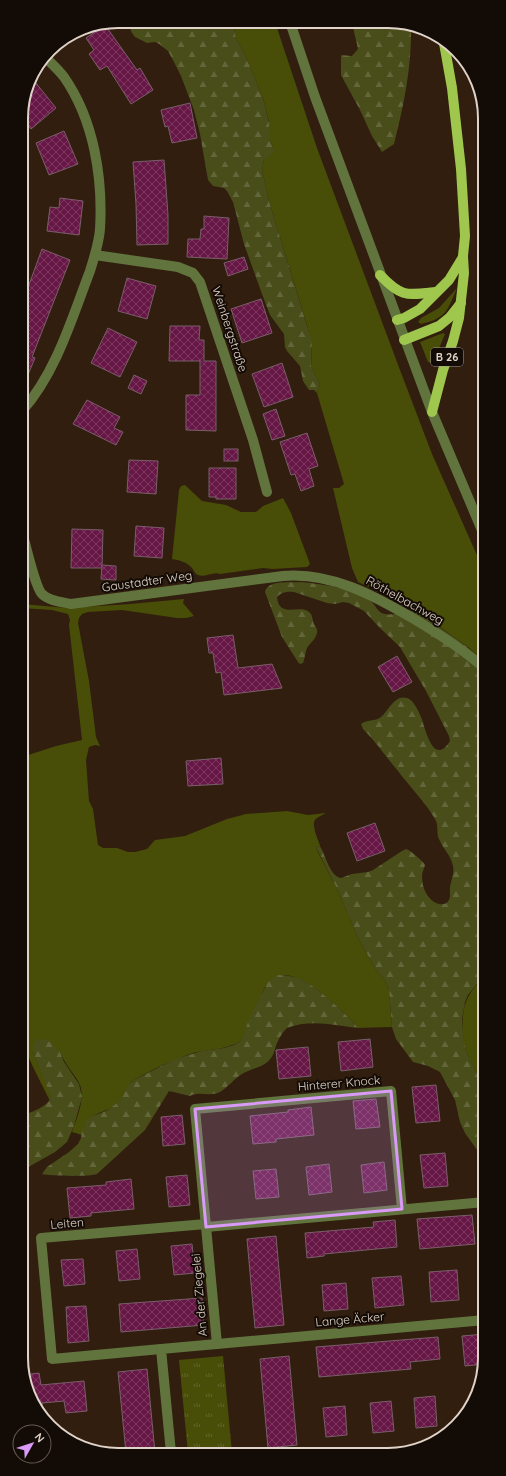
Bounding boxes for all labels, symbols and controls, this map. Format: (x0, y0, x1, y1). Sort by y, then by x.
street label: Weinbergstraße (209, 284, 251, 374)
road number: B 26 (431, 348, 463, 366)
street label: Gaustadter Weg (101, 567, 193, 595)
street label: Röthelbachweg (364, 572, 446, 628)
street label: Hinterer Knock (297, 1072, 381, 1094)
street label: Leiten (50, 1214, 84, 1232)
street label: An der Ziegelei (188, 1253, 210, 1337)
street label: Lange Äcker (315, 1308, 386, 1329)
north arrow (12, 1424, 52, 1464)
text: N (32, 1430, 48, 1445)

